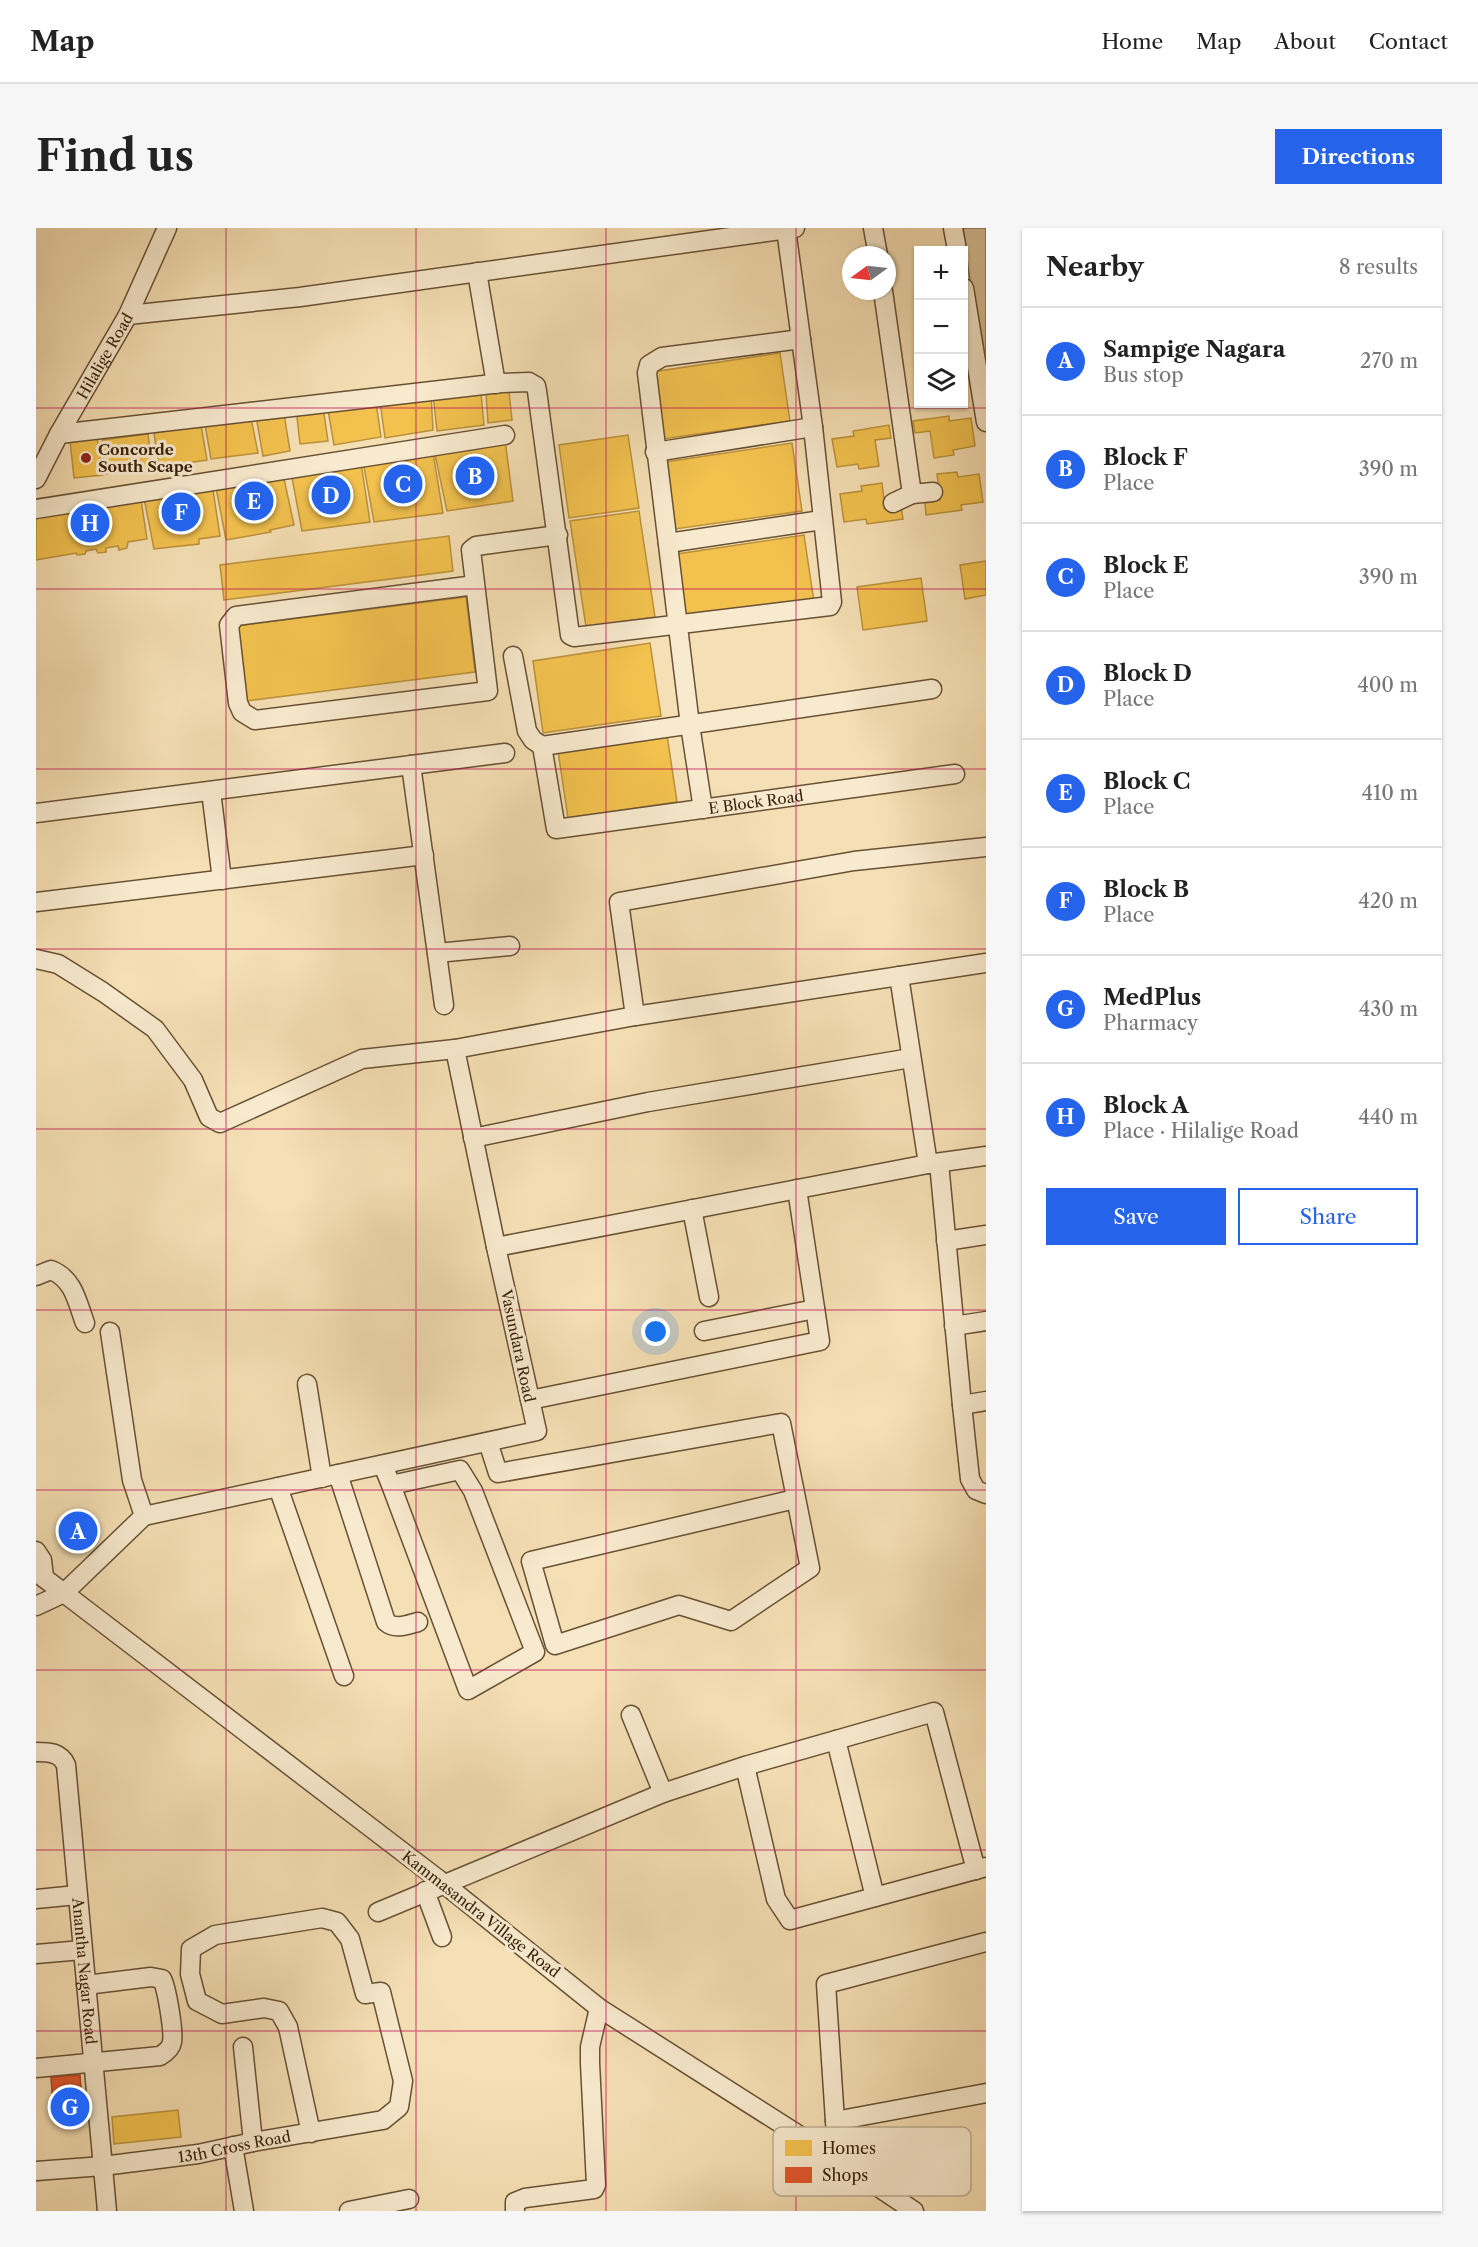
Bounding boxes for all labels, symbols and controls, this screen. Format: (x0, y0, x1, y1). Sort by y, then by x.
text: Map (30, 24, 94, 58)
text: Home (1102, 29, 1163, 54)
text: Map (1196, 29, 1241, 54)
text: About (1274, 29, 1336, 54)
text: Contact (1369, 29, 1448, 54)
button: Directions (1275, 129, 1442, 184)
text: Find us (36, 130, 194, 182)
north arrow (842, 246, 896, 300)
map controls (914, 246, 968, 408)
button: + (914, 246, 968, 300)
text: Nearby (1046, 251, 1144, 283)
text: 8 results (1339, 255, 1418, 279)
button: − (914, 300, 968, 354)
street label: Hilalige Road (72, 309, 137, 402)
text: Sampige Nagara (1103, 336, 1285, 363)
text: A (1058, 349, 1073, 373)
text: 270 m (1360, 349, 1418, 373)
button: layers (914, 354, 968, 408)
text: Bus stop (1103, 363, 1184, 387)
place label: Concorde South Scape (98, 440, 193, 476)
text: Block F (1103, 444, 1188, 471)
marker: Concorde South Scape (79, 451, 93, 465)
pin: B (456, 454, 494, 498)
text: B (1058, 457, 1073, 481)
text: 390 m (1359, 457, 1418, 481)
pin: C (384, 462, 422, 506)
text: Place (1103, 471, 1154, 495)
pin: D (312, 472, 350, 518)
pin: E (234, 478, 274, 524)
pin: F (162, 490, 200, 534)
pin: H (70, 500, 110, 546)
text: Block E (1103, 552, 1189, 579)
text: C (1057, 565, 1074, 589)
text: 390 m (1359, 565, 1418, 589)
text: Place (1103, 579, 1154, 603)
text: Block D (1103, 660, 1192, 687)
text: D (1057, 673, 1074, 697)
text: 400 m (1357, 673, 1418, 697)
text: Place (1103, 687, 1154, 711)
text: Block C (1103, 768, 1190, 795)
text: E (1058, 781, 1073, 805)
text: 410 m (1361, 781, 1418, 805)
street label: E Block Road (707, 786, 805, 817)
text: Place (1103, 795, 1154, 819)
text: Block B (1103, 876, 1189, 903)
text: F (1059, 889, 1072, 913)
text: 420 m (1358, 889, 1418, 913)
text: Place (1103, 903, 1154, 927)
text: MedPlus (1103, 984, 1201, 1011)
text: G (1057, 997, 1074, 1021)
text: 430 m (1359, 997, 1418, 1021)
text: Pharmacy (1103, 1011, 1198, 1035)
text: Block A (1103, 1092, 1189, 1119)
text: H (1056, 1105, 1075, 1129)
text: 440 m (1358, 1105, 1418, 1129)
text: Place · Hilalige Road (1103, 1119, 1299, 1143)
button: Save (1046, 1188, 1226, 1245)
button: Share (1238, 1188, 1418, 1245)
street label: Vasundara Road (497, 1287, 539, 1404)
your location (641, 1317, 670, 1346)
pin: A (58, 1508, 98, 1554)
street label: Kammasandra Village Road (398, 1846, 564, 1982)
street label: Anantha Nagar Road (69, 1896, 101, 2045)
pin: G (51, 2084, 90, 2130)
street label: 13th Cross Road (177, 2126, 292, 2166)
legend (773, 2127, 971, 2196)
text: Homes (822, 2138, 876, 2158)
text: Shops (822, 2165, 868, 2185)

